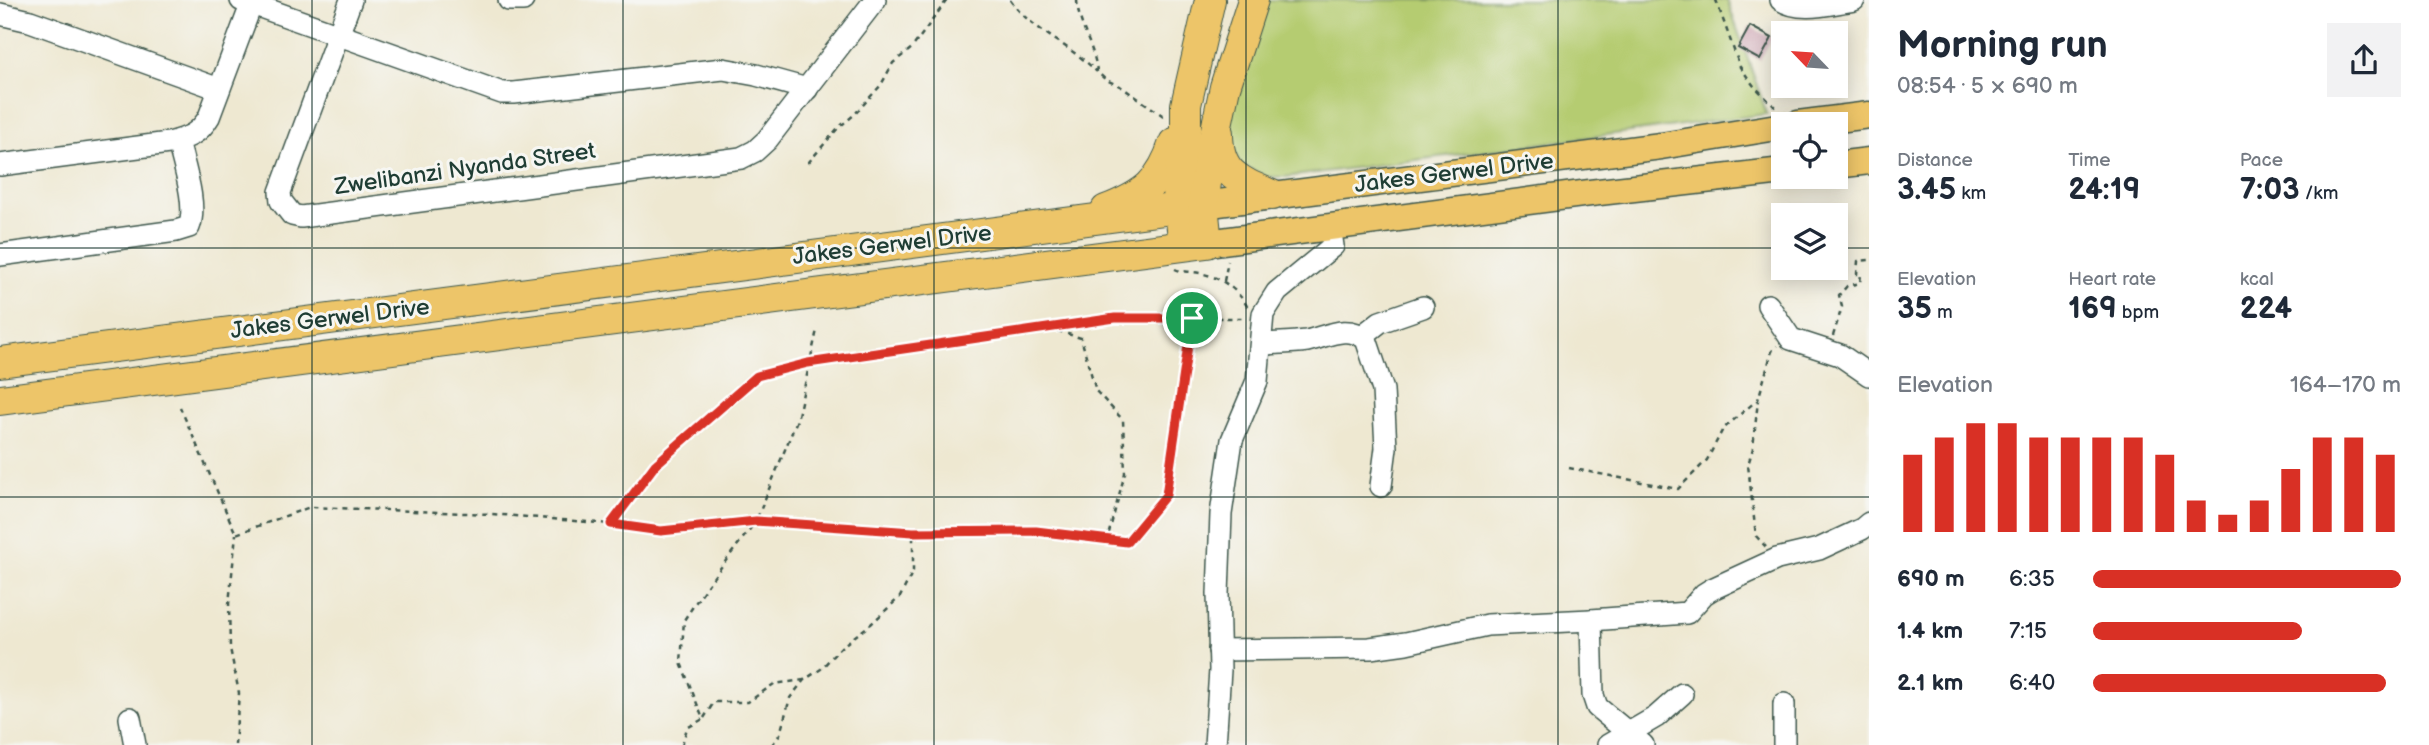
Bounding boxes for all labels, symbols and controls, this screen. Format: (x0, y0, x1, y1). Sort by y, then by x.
north arrow (1771, 21, 1848, 98)
map controls (1771, 21, 1848, 280)
text: Morning run (1897, 23, 2108, 68)
button: share (2327, 23, 2401, 97)
text: 08:54 · 5 × 690 m (1897, 72, 2078, 100)
button: locate (1771, 112, 1848, 189)
street label: Zwelibanzi Nyanda Street (332, 137, 597, 201)
street label: Jakes Gerwel Drive (1353, 147, 1555, 199)
text: Distance (1897, 149, 1973, 172)
text: Time (2068, 149, 2110, 172)
text: Pace (2240, 149, 2283, 172)
text: 3.45 (1897, 172, 1956, 208)
text: 24:19 (2068, 172, 2140, 208)
text: 7:03 (2240, 172, 2300, 208)
text: km (1956, 182, 1986, 205)
text: /km (2300, 182, 2338, 205)
button: layers (1771, 203, 1848, 280)
street label: Jakes Gerwel Drive (791, 219, 993, 271)
text: Elevation (1897, 268, 1976, 291)
text: Heart rate (2068, 268, 2156, 291)
text: kcal (2240, 268, 2274, 291)
pin (1162, 288, 1222, 348)
text: 35 (1897, 291, 1932, 327)
text: 169 (2068, 291, 2117, 327)
text: 224 (2240, 291, 2292, 327)
street label: Jakes Gerwel Drive (229, 293, 431, 345)
icon: arrive (1173, 299, 1211, 337)
text: m (1932, 301, 1953, 324)
text: bpm (2117, 301, 2159, 324)
text: Elevation (1897, 371, 1993, 399)
text: 164–170 m (2290, 371, 2401, 399)
text: 690 m (1897, 565, 1965, 593)
text: 6:35 (2009, 565, 2055, 593)
text: 1.4 km (1897, 617, 1963, 645)
text: 7:15 (2009, 617, 2047, 645)
text: 2.1 km (1897, 669, 1963, 697)
text: 6:40 (2009, 669, 2055, 697)

